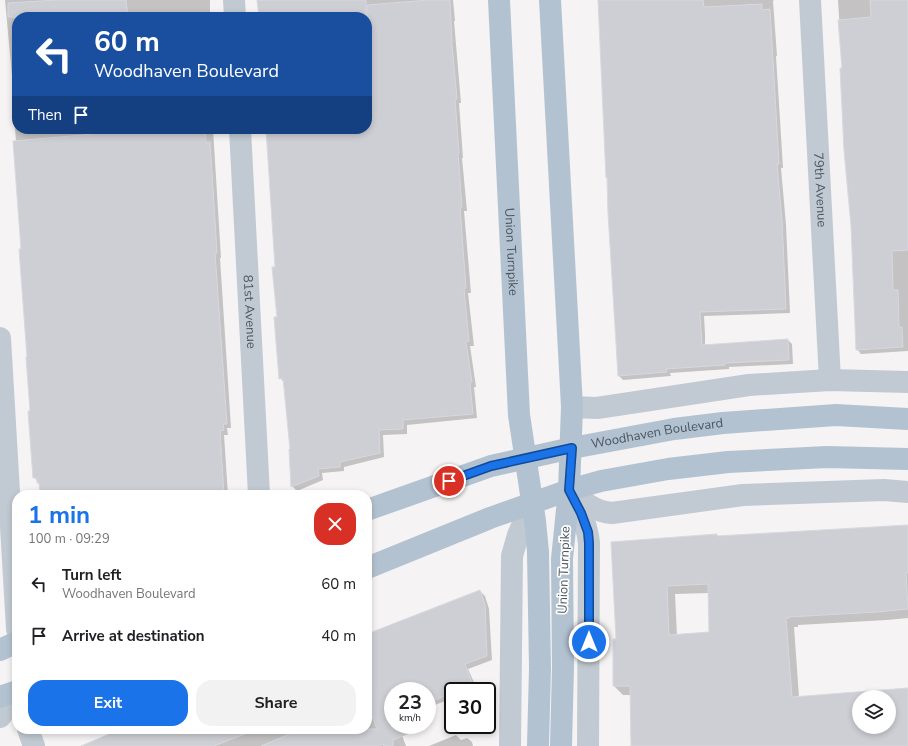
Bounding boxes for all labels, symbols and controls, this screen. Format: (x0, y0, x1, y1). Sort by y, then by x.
text: 60 m (94, 23, 160, 61)
icon: left (28, 28, 80, 80)
text: Woodhaven Boulevard (94, 59, 279, 83)
icon: arrive (70, 104, 92, 126)
text: Then (28, 105, 62, 125)
street label: 79th Avenue (809, 152, 831, 228)
street label: Union Turnpike (500, 207, 522, 296)
street label: 81st Avenue (239, 274, 260, 349)
street label: Woodhaven Boulevard (590, 414, 724, 453)
pin (432, 464, 466, 498)
icon: arrive (438, 470, 460, 492)
text: 1 min (28, 499, 90, 531)
button: close (314, 503, 356, 545)
street label: Union Turnpike (553, 526, 575, 614)
text: 100 m · 09:29 (28, 530, 110, 548)
text: Turn left (62, 565, 121, 585)
icon: left (28, 573, 50, 595)
text: 60 m (321, 574, 356, 594)
text: Woodhaven Boulevard (62, 585, 196, 603)
position arrow (568, 621, 610, 663)
icon: arrive (28, 625, 50, 647)
text: Arrive at destination (62, 626, 205, 646)
text: 40 m (321, 626, 356, 646)
button: Exit (28, 680, 188, 726)
button: Share (196, 680, 356, 726)
speed limit sign: 30 (444, 682, 496, 734)
text: 23 (398, 689, 422, 716)
map controls (852, 690, 896, 734)
button: layers (852, 690, 896, 734)
text: km/h (399, 711, 421, 725)

